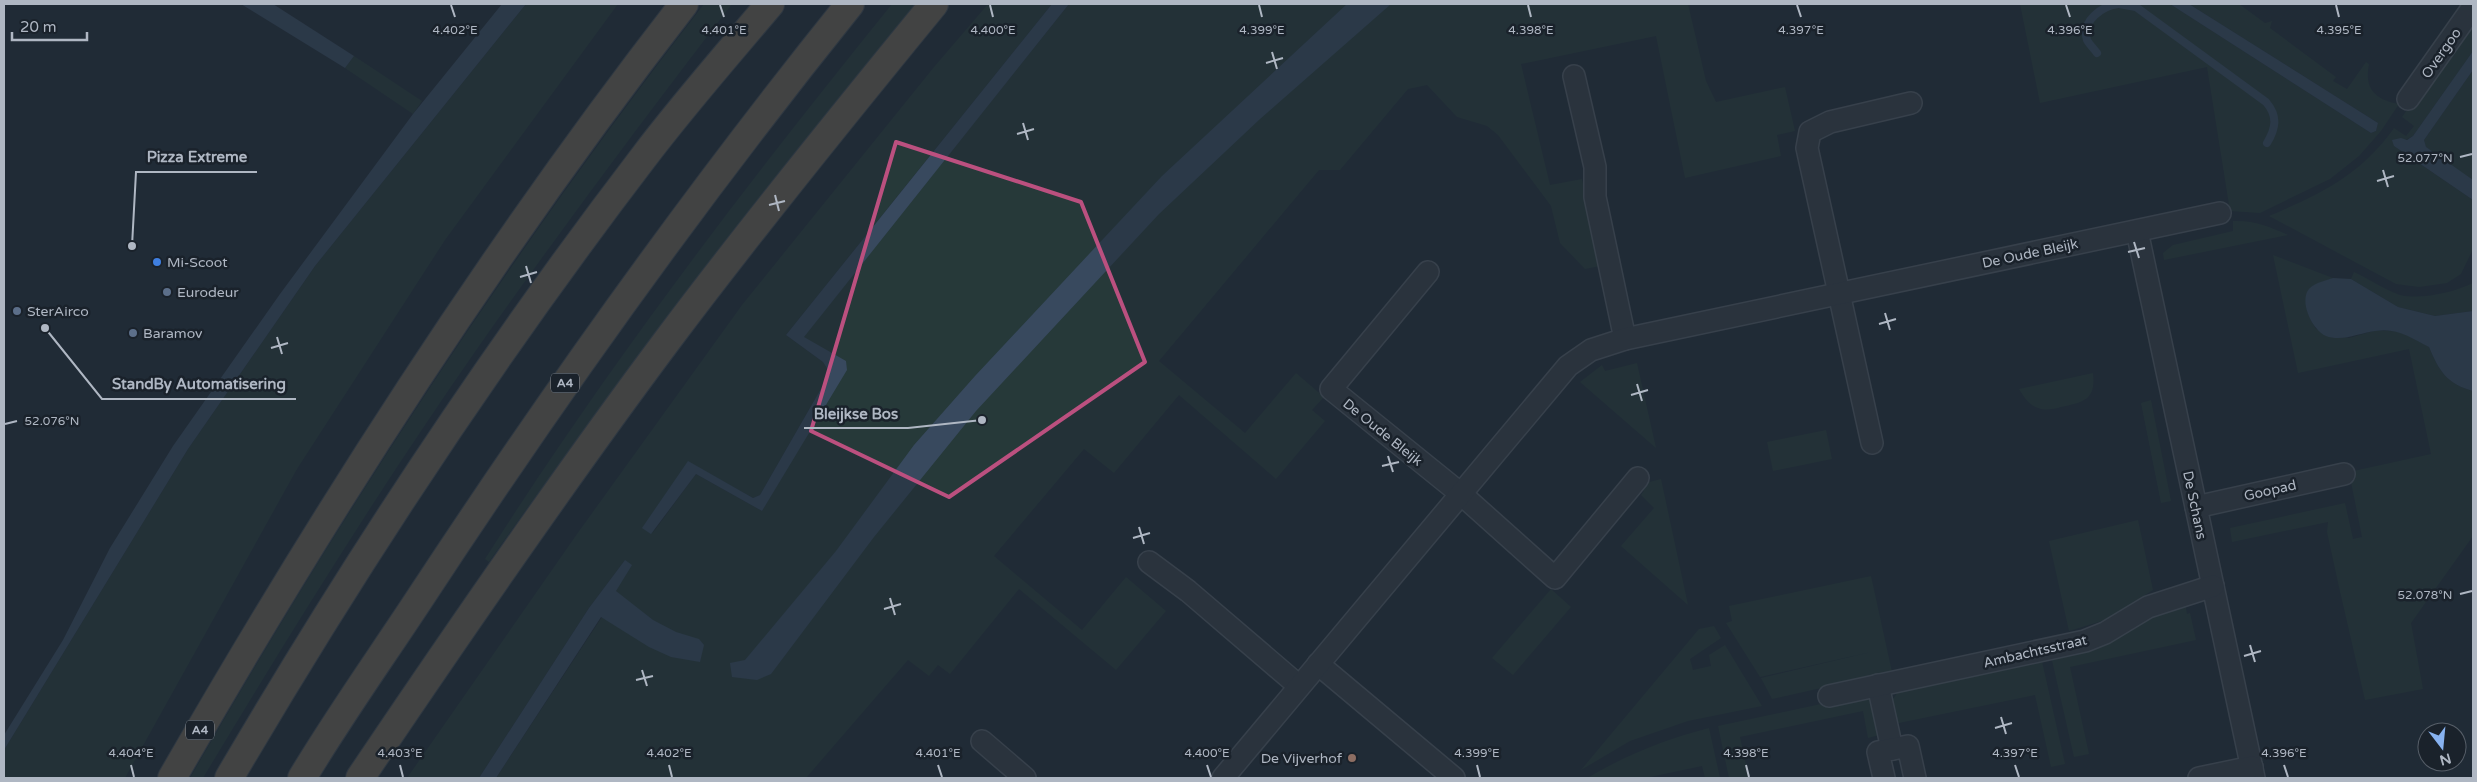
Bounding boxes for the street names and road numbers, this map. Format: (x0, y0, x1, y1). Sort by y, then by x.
street label: Overgoo (2418, 25, 2465, 82)
street label: De Oude Bleijk (1981, 235, 2080, 272)
road number: A4 (551, 373, 579, 392)
street label: De Oude Bleijk (1339, 395, 1426, 470)
street label: De Schans (2179, 469, 2210, 541)
street label: Goopad (2242, 476, 2298, 505)
street label: Ambachtsstraat (1982, 631, 2089, 672)
road number: A4 (186, 720, 214, 740)

